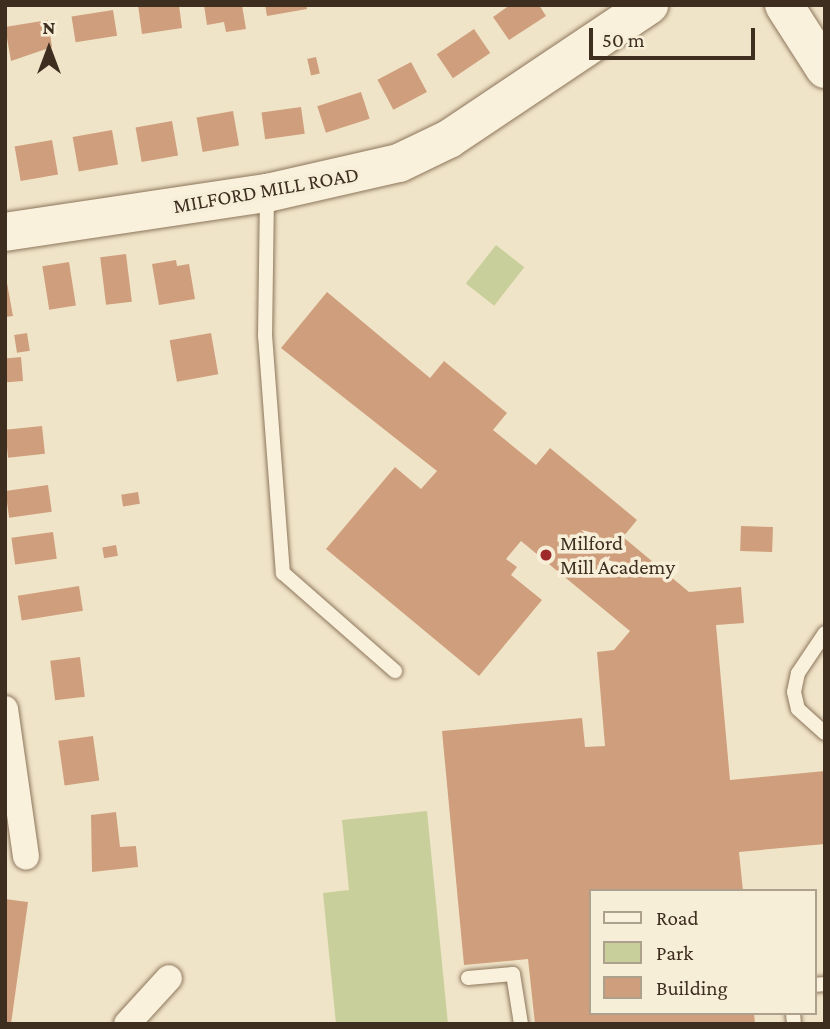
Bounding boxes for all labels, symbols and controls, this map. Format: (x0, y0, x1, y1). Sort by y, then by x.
north arrow (14, 14, 84, 84)
scale bar (592, 14, 758, 58)
text: N (43, 17, 55, 38)
text: 50 m (602, 28, 645, 52)
street label: MILFORD MILL ROAD (171, 161, 361, 219)
place label: Milford Mill Academy (560, 530, 675, 580)
marker: Milford Mill Academy (538, 547, 554, 563)
legend (588, 889, 816, 1015)
text: Road (656, 906, 699, 930)
text: Park (656, 941, 693, 965)
text: Building (656, 976, 728, 1000)

